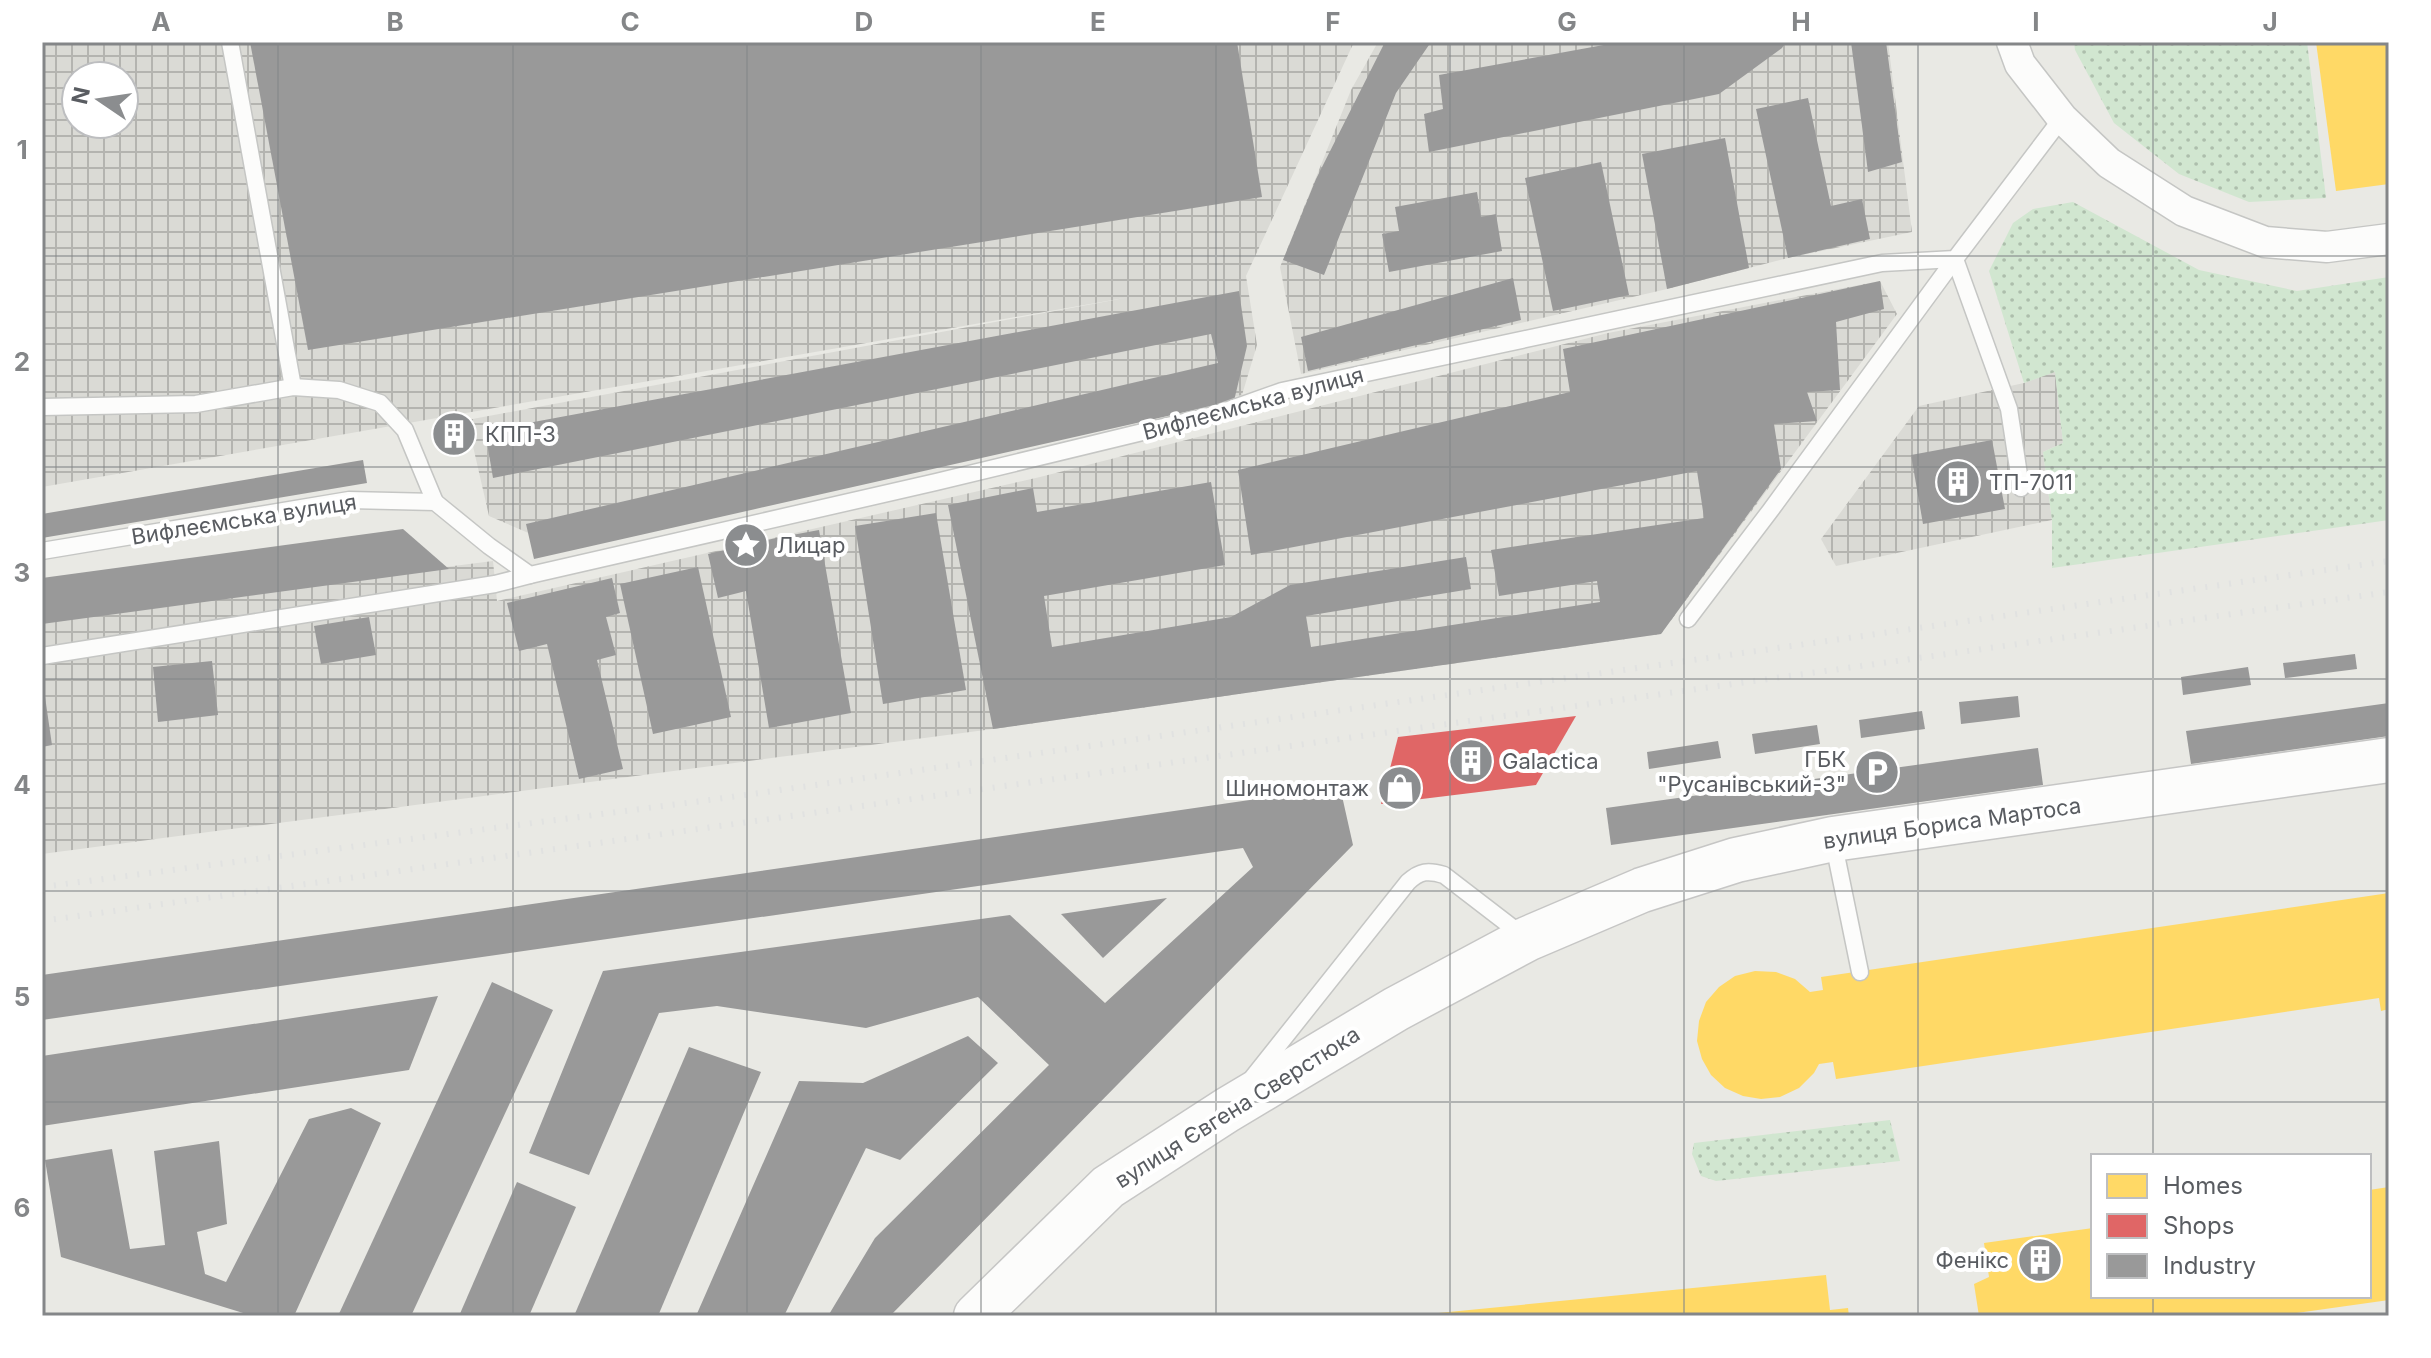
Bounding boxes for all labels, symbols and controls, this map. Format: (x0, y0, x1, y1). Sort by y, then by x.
text: A (151, 6, 171, 37)
text: B (386, 6, 404, 37)
text: C (620, 6, 640, 37)
text: D (855, 6, 873, 37)
text: E (1090, 6, 1106, 37)
text: F (1325, 6, 1341, 37)
text: G (1557, 6, 1577, 37)
text: H (1791, 6, 1811, 37)
text: I (2032, 6, 2040, 37)
text: J (2262, 6, 2278, 37)
north arrow (60, 60, 140, 140)
text: N (66, 84, 95, 107)
text: 1 (16, 134, 28, 165)
text: 2 (14, 346, 30, 377)
street label: Вифлеємська вулиця (1140, 361, 1366, 445)
building icon: КПП-3 (430, 410, 478, 458)
place label: КПП-3 (485, 421, 556, 447)
building icon: ТП-7011 (1934, 458, 1982, 506)
place label: ТП-7011 (1989, 469, 2073, 495)
street label: Вифлеємська вулиця (130, 488, 358, 550)
place icon: Лицар (722, 521, 770, 569)
place label: Лицар (777, 532, 845, 558)
text: 3 (14, 557, 30, 588)
building icon: Galactica (1447, 737, 1495, 785)
place label: ГБК "Русанівський-3" (1657, 746, 1846, 797)
place label: Galactica (1502, 748, 1599, 774)
parking icon: ГБК "Русанівський-3" (1853, 748, 1901, 796)
shop icon: Шиномонтаж (1376, 764, 1424, 812)
text: 4 (13, 769, 31, 800)
place label: Шиномонтаж (1225, 775, 1369, 801)
street label: вулиця Бориса Мартоса (1821, 792, 2083, 854)
text: 5 (14, 981, 30, 1012)
street label: вулиця Євгена Сверстюка (1110, 1021, 1364, 1193)
legend (2091, 1154, 2371, 1298)
text: Homes (2163, 1171, 2243, 1200)
text: 6 (14, 1192, 30, 1223)
text: Shops (2163, 1211, 2234, 1240)
building icon: Фенікс (2016, 1236, 2064, 1284)
place label: Фенікс (1936, 1247, 2009, 1273)
text: Industry (2163, 1251, 2256, 1280)

